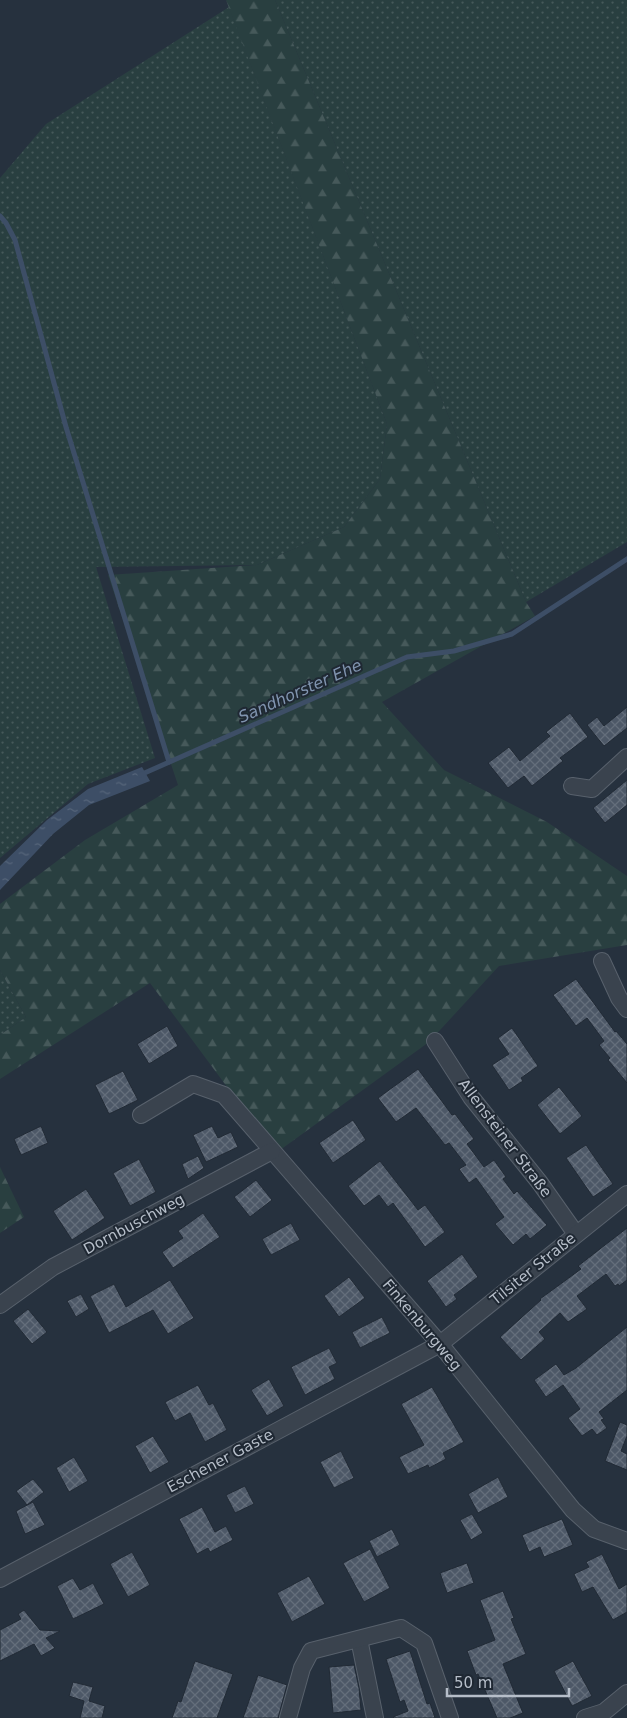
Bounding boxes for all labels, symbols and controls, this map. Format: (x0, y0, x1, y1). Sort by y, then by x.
water label: Sandhorster Ehe (235, 655, 365, 727)
street label: Allensteiner Straße (455, 1075, 555, 1201)
street label: Dornbuschweg (80, 1190, 188, 1258)
street label: Tilsiter Straße (486, 1229, 579, 1310)
street label: Finkenburgweg (379, 1276, 465, 1374)
street label: Eschener Gaste (164, 1425, 276, 1497)
scale bar (447, 1666, 570, 1698)
text: 50 m (454, 1674, 492, 1692)

